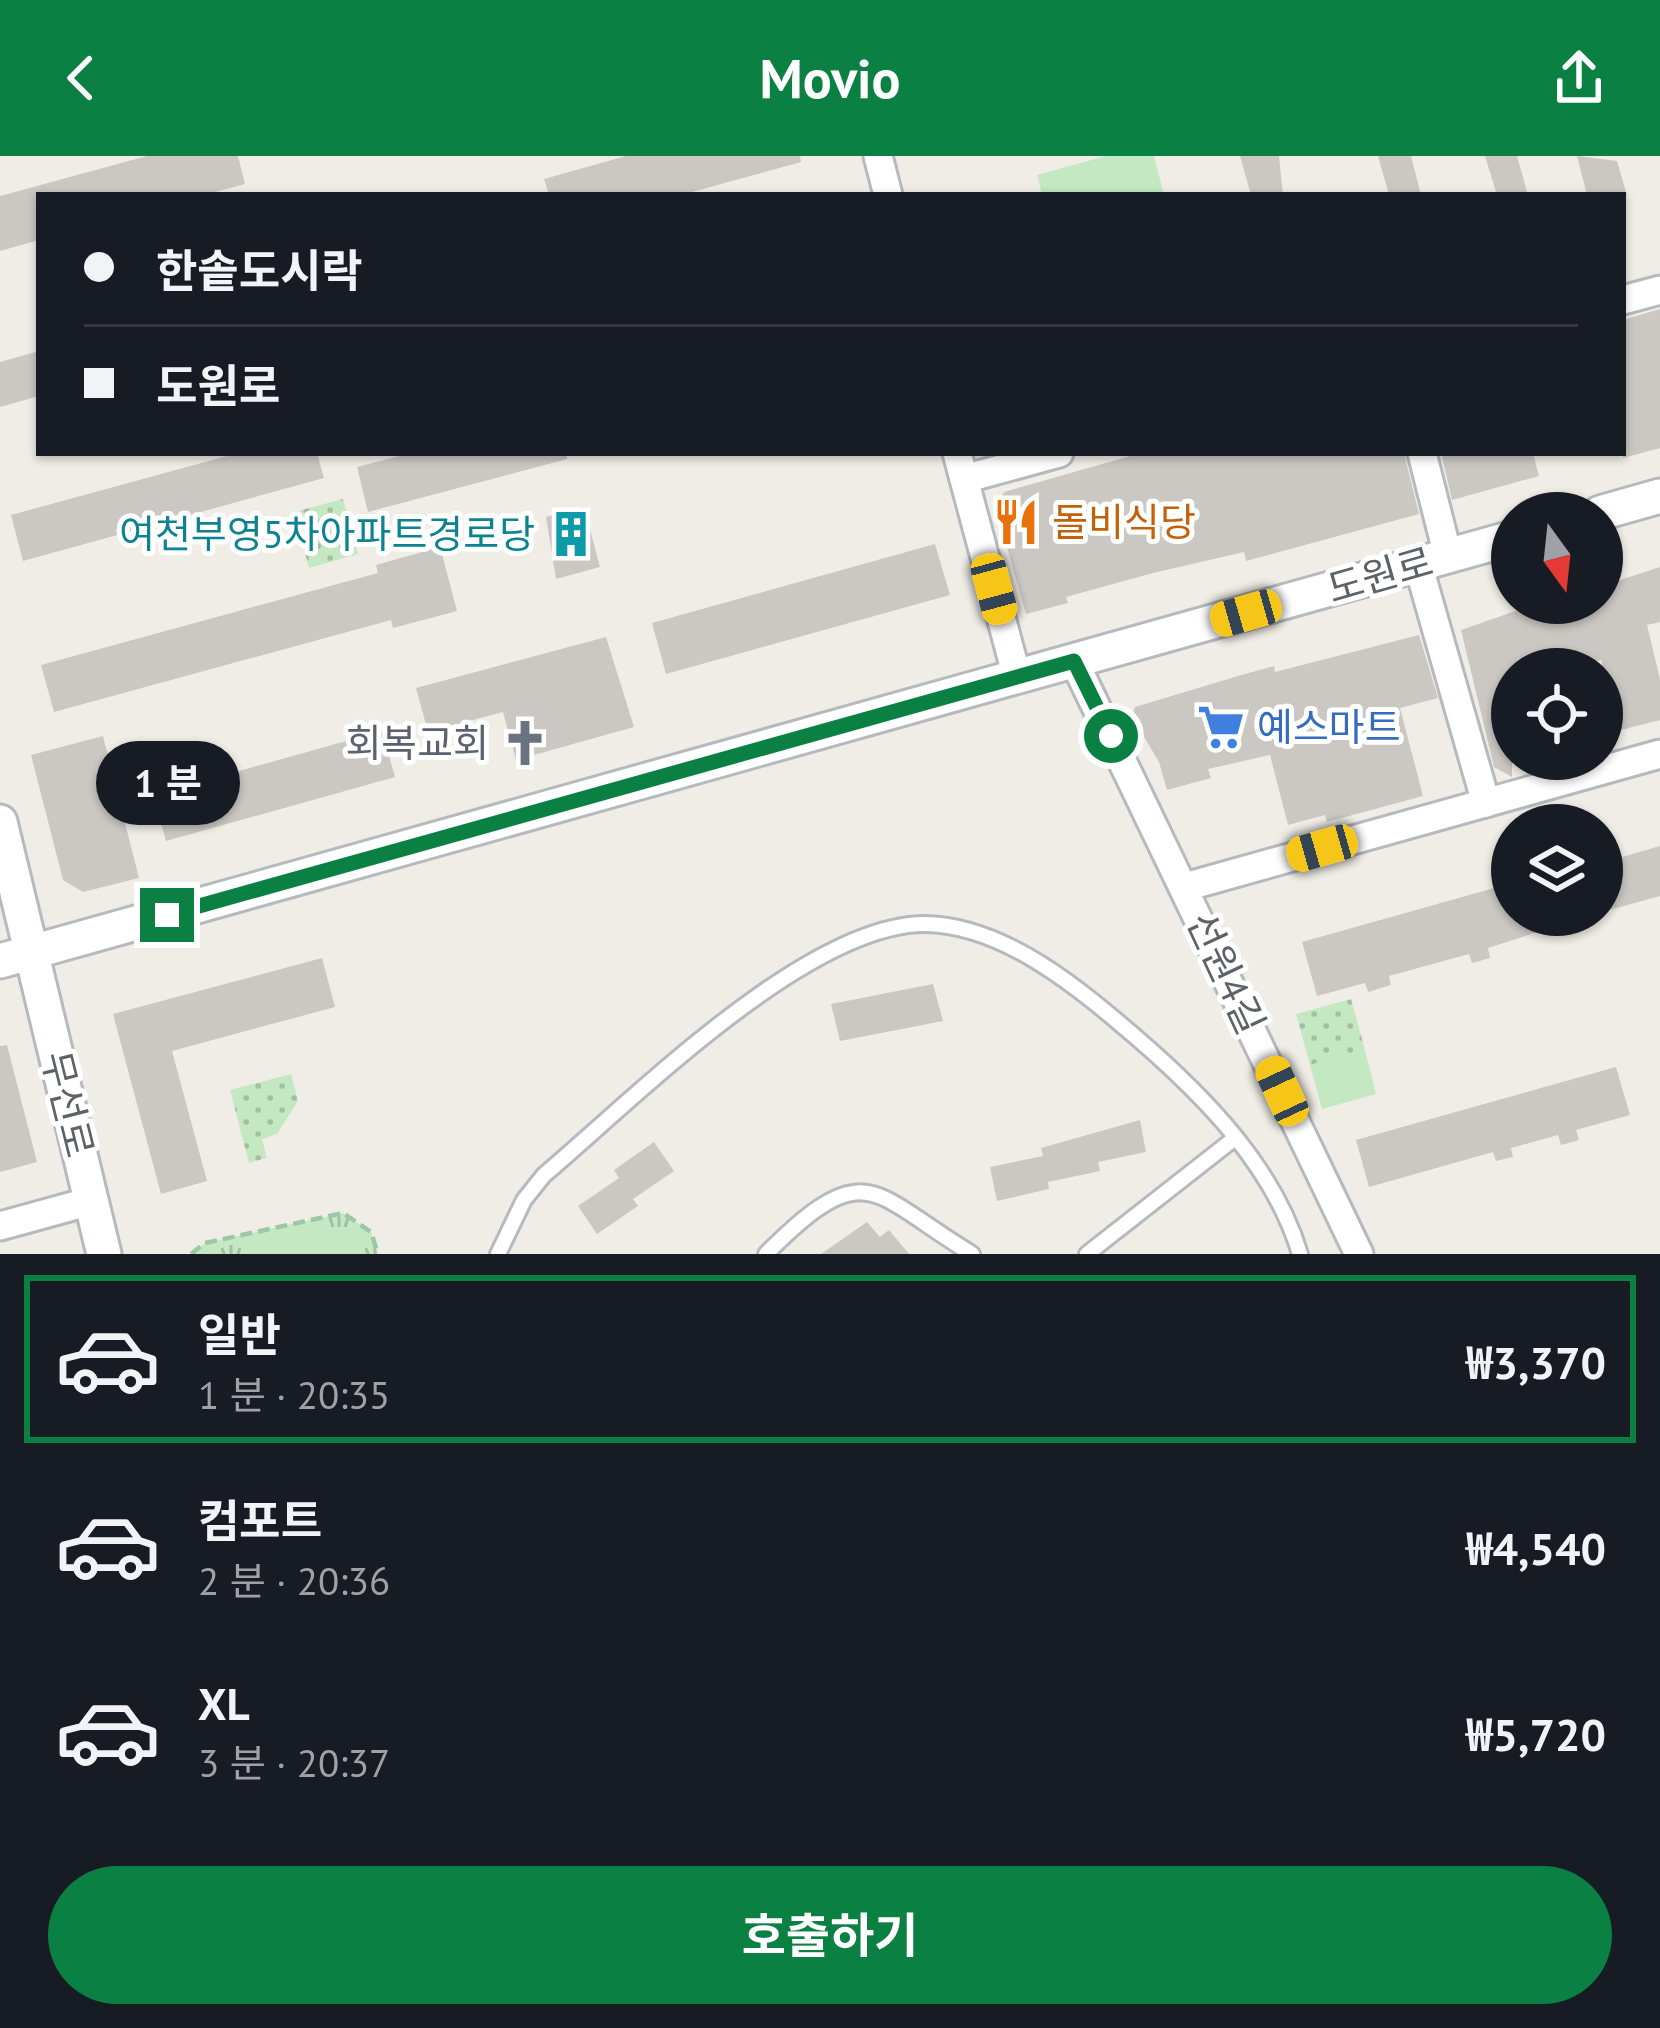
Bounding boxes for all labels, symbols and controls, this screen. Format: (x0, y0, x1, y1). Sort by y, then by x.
text: Movio (760, 43, 900, 113)
icon: back (48, 45, 114, 111)
icon: share (1546, 45, 1612, 111)
text: 한솥도시락 (156, 241, 363, 299)
text: 도원로 (156, 356, 280, 414)
north arrow (1491, 492, 1623, 624)
map controls (1491, 492, 1623, 936)
place label: 돌비식당 (1052, 496, 1196, 547)
restaurant icon: 돌비식당 (991, 497, 1041, 547)
place label: 여천부영5차아파트경로당 (119, 508, 535, 559)
building icon: 여천부영5차아파트경로당 (546, 509, 596, 559)
street label: 도원로 (1321, 535, 1439, 614)
car (967, 550, 1021, 628)
car (1206, 586, 1286, 640)
button: locate (1491, 648, 1623, 780)
place label: 예스마트 (1257, 701, 1401, 752)
supermarket icon: 예스마트 (1196, 702, 1246, 752)
route start (1084, 709, 1138, 763)
place label: 회복교회 (345, 717, 489, 768)
church icon: 회복교회 (500, 718, 550, 768)
callout: 1 분 (95, 741, 239, 825)
text: 1 분 (134, 757, 202, 808)
button: layers (1491, 804, 1623, 936)
car (1282, 821, 1362, 875)
route end (140, 888, 194, 942)
street label: 선원4길 (1176, 904, 1277, 1042)
street label: 무선로 (31, 1045, 106, 1162)
car (1250, 1051, 1314, 1131)
icon: car (54, 1305, 162, 1413)
text: 일반 (198, 1305, 281, 1363)
text: ₩3,370 (1466, 1333, 1606, 1391)
text: 1 분 · 20:35 (198, 1369, 390, 1420)
icon: car (54, 1491, 162, 1599)
text: 컴포트 (198, 1491, 322, 1549)
text: ₩4,540 (1466, 1519, 1606, 1577)
text: 2 분 · 20:36 (198, 1555, 390, 1606)
text: XL (198, 1674, 250, 1732)
icon: car (54, 1677, 162, 1785)
text: ₩5,720 (1466, 1705, 1606, 1763)
text: 3 분 · 20:37 (198, 1737, 390, 1788)
button: 호출하기 (48, 1866, 1612, 2004)

